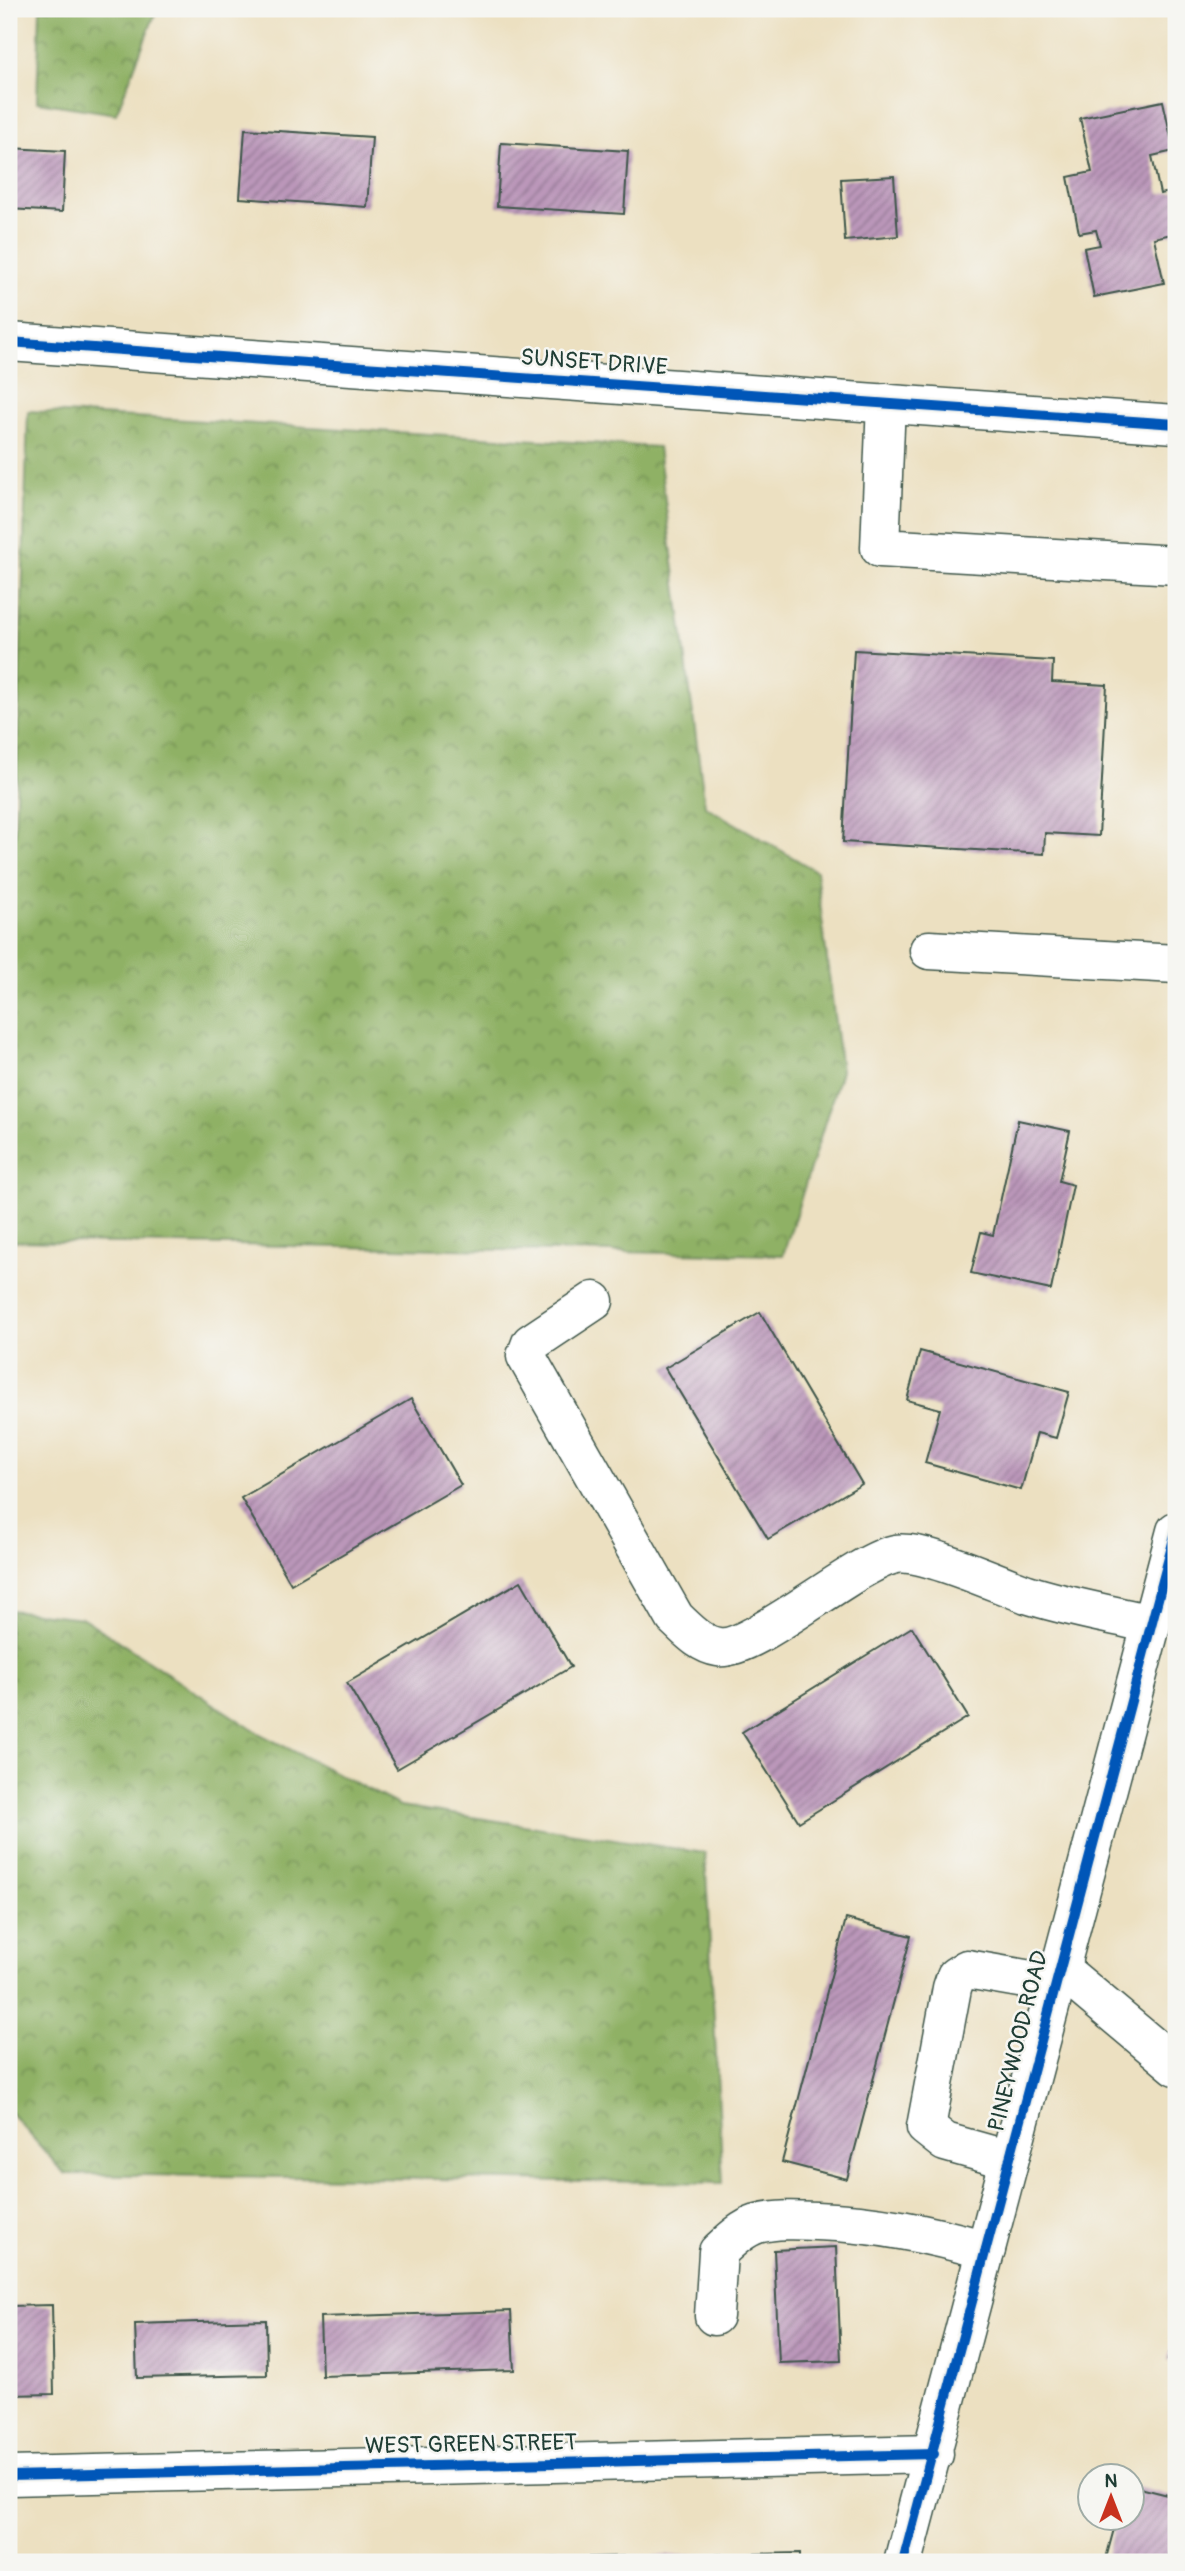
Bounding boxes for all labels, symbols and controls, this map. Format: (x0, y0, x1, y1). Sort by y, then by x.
street label: SUNSET DRIVE (520, 342, 669, 382)
street label: PINEYWOOD ROAD (981, 1947, 1055, 2135)
street label: WEST GREEN STREET (365, 2428, 578, 2460)
north arrow (1076, 2462, 1146, 2532)
text: N (1105, 2469, 1118, 2493)

